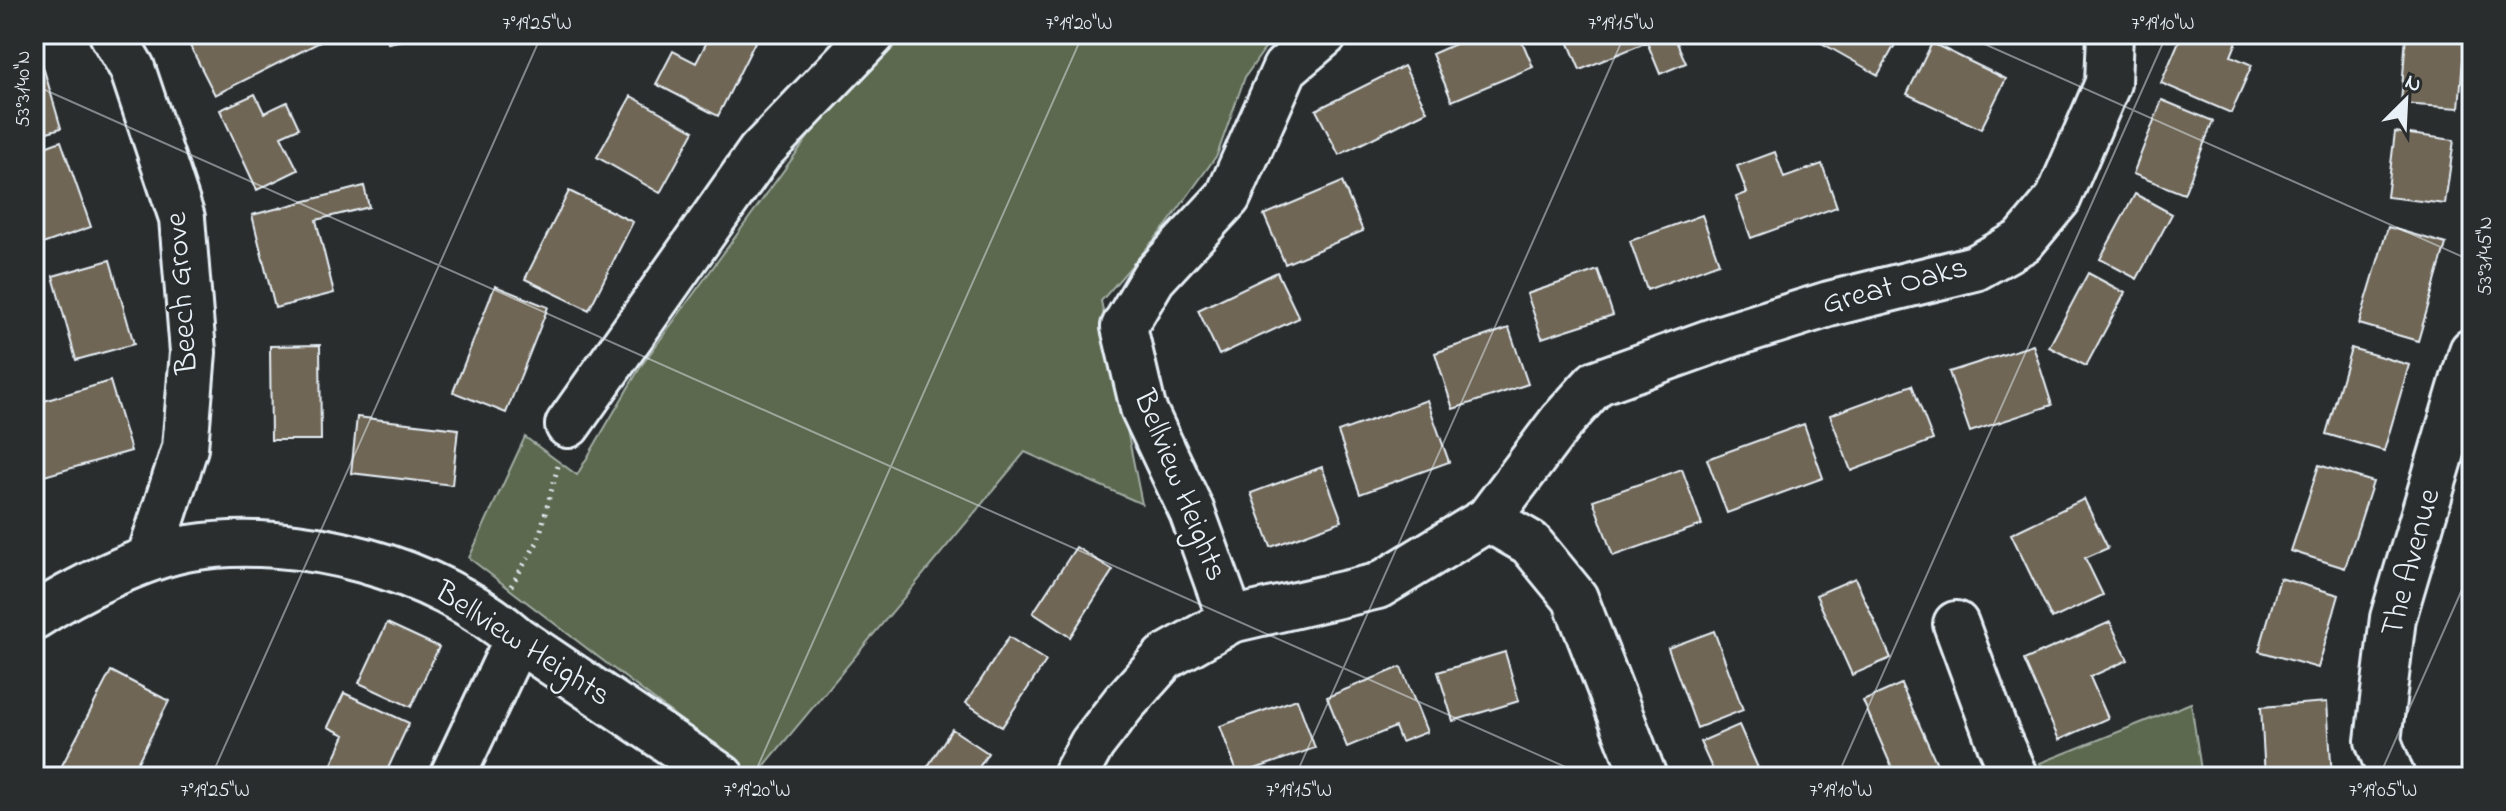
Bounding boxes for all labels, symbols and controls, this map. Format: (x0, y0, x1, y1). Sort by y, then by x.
text: 7°19'25"W (502, 10, 572, 39)
text: 7°19'20"W (1046, 10, 1112, 39)
text: 7°19'15"W (1588, 10, 1654, 39)
text: 7°19'10"W (2131, 10, 2195, 39)
text: 53°31'40"N (10, 51, 39, 127)
north arrow (2366, 60, 2446, 140)
text: N (2400, 67, 2426, 102)
street label: Beech Grove (154, 210, 212, 376)
text: 53°31'45"N (2472, 216, 2501, 296)
street label: Great Oaks (1817, 245, 1973, 329)
street label: Bellview Heights (1119, 383, 1239, 589)
street label: The Avenue (2370, 483, 2454, 642)
street label: Bellview Heights (424, 570, 620, 720)
text: 7°19'25"W (180, 777, 250, 806)
text: 7°19'20"W (724, 777, 790, 806)
text: 7°19'15"W (1266, 777, 1332, 806)
text: 7°19'10"W (1809, 777, 1873, 806)
text: 7°19'05"W (2349, 777, 2417, 806)

